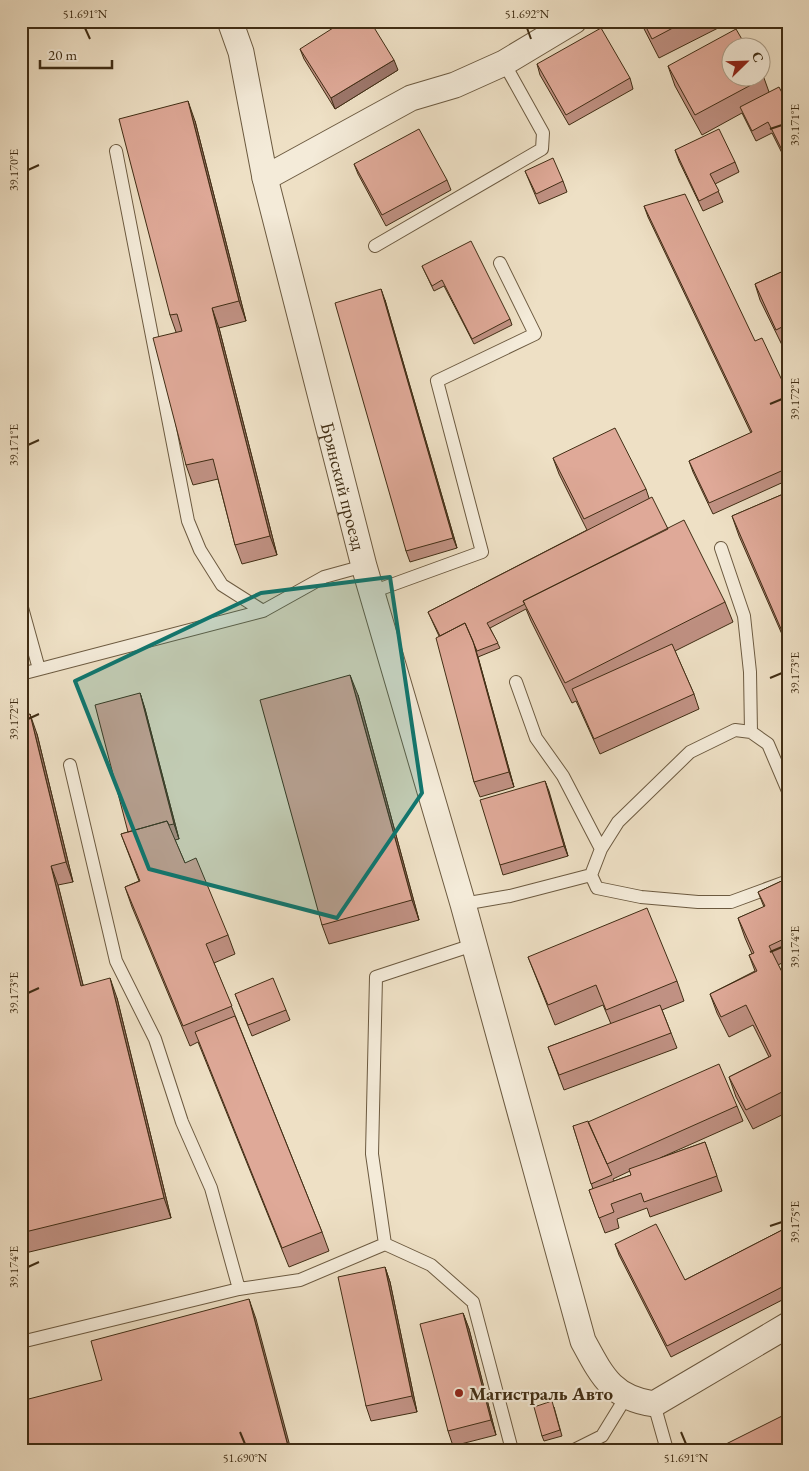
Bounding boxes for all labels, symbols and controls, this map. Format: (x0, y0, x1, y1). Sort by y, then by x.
text: 51.691°N (63, 6, 108, 22)
text: 51.692°N (505, 6, 550, 22)
scale bar (40, 38, 112, 70)
north arrow (722, 38, 772, 88)
text: 20 m (48, 45, 77, 64)
text: С (748, 49, 768, 65)
text: 39.171°E (787, 104, 803, 146)
text: 39.170°E (6, 149, 22, 191)
text: 39.172°E (787, 378, 803, 420)
street label: Брянский проезд (315, 419, 372, 553)
text: 39.171°E (6, 424, 22, 466)
text: 39.173°E (787, 652, 803, 694)
text: 39.172°E (6, 698, 22, 740)
text: 39.174°E (787, 926, 803, 968)
text: 39.173°E (6, 972, 22, 1014)
text: 39.175°E (787, 1201, 803, 1243)
text: 39.174°E (6, 1246, 22, 1288)
place label: Магистраль Авто (469, 1381, 613, 1406)
marker: Магистраль Авто (453, 1387, 465, 1399)
text: 51.690°N (223, 1450, 268, 1466)
text: 51.691°N (664, 1450, 709, 1466)

